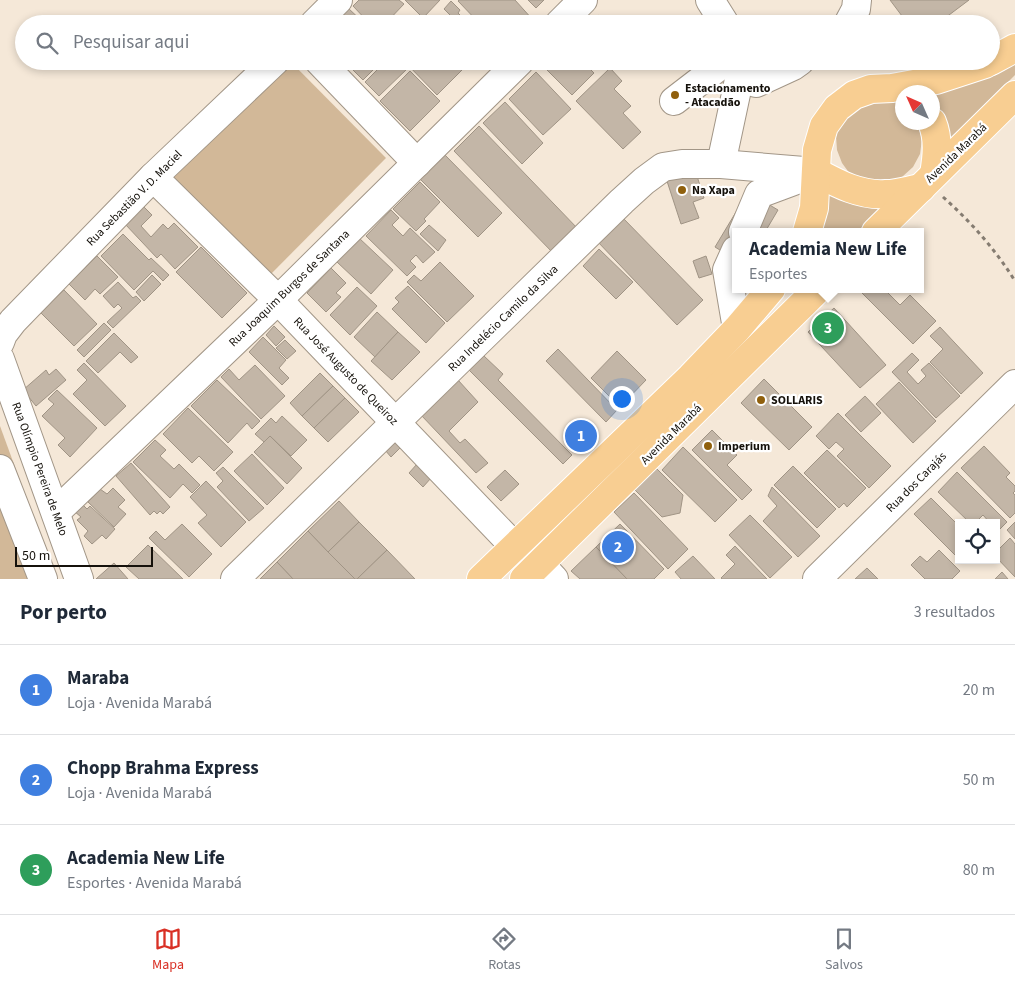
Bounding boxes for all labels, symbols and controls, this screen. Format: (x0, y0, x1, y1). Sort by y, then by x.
search box (15, 15, 1000, 70)
icon: search (33, 29, 61, 57)
text: Pesquisar aqui (73, 29, 189, 56)
place label: Estacionamento - Atacadão (685, 80, 771, 111)
north arrow (895, 85, 940, 130)
marker: Estacionamento - Atacadão (669, 89, 681, 101)
street label: Avenida Marabá (922, 120, 991, 187)
street label: Rua Sebastião V. D. Maciel (83, 147, 186, 250)
place label: Na Xapa (692, 182, 735, 199)
marker: Na Xapa (676, 184, 688, 196)
street label: Rua Joaquim Burgos de Santana (225, 226, 354, 351)
popup (732, 228, 924, 293)
text: Academia New Life (749, 236, 907, 263)
street label: Rua Indelécio Camilo da Silva (445, 261, 562, 376)
text: Esportes (749, 263, 807, 285)
pin: 3 (812, 309, 844, 347)
street label: Rua José Augusto de Queiroz (289, 313, 402, 429)
your location (609, 386, 635, 412)
place label: SOLLARIS (771, 392, 823, 409)
marker: SOLLARIS (755, 394, 767, 406)
street label: Rua Olímpio Pereira de Melo (7, 400, 72, 538)
street label: Avenida Marabá (637, 400, 706, 469)
pin: 1 (565, 417, 597, 455)
place label: Imperium (718, 438, 770, 455)
marker: Imperium (702, 440, 714, 452)
street label: Rua dos Carajás (882, 448, 950, 516)
map controls (955, 519, 1000, 564)
button: locate (955, 519, 1000, 564)
pin: 2 (602, 528, 634, 566)
scale bar (15, 544, 152, 567)
text: 50 m (22, 546, 50, 566)
text: Por perto (20, 597, 107, 627)
text: 3 resultados (914, 601, 995, 623)
text: Maraba (67, 665, 129, 692)
text: 1 (32, 679, 40, 701)
text: 20 m (963, 679, 995, 701)
text: Loja · Avenida Marabá (67, 692, 212, 714)
text: Chopp Brahma Express (67, 755, 259, 782)
text: 2 (32, 769, 40, 791)
text: 50 m (963, 769, 995, 791)
text: Loja · Avenida Marabá (67, 782, 212, 804)
text: Academia New Life (67, 845, 225, 872)
text: 3 (32, 859, 40, 881)
text: 80 m (963, 859, 995, 881)
text: Esportes · Avenida Marabá (67, 872, 242, 894)
tab: Mapa (152, 925, 184, 975)
tab: Rotas (488, 925, 521, 975)
tab: Salvos (825, 925, 863, 975)

